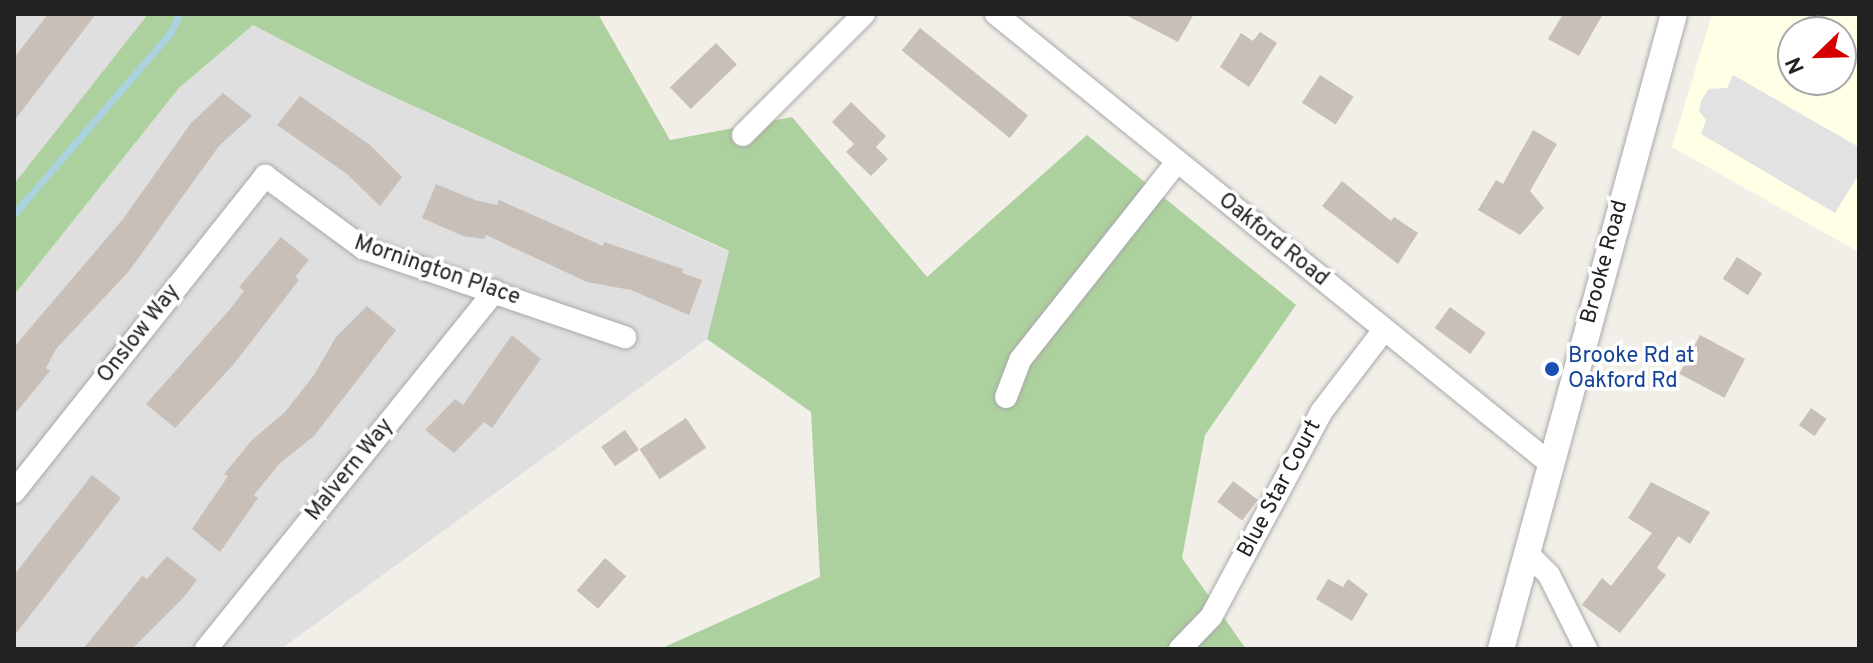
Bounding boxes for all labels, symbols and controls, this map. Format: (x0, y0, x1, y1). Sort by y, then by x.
north arrow (1777, 16, 1857, 96)
text: N (1781, 52, 1812, 77)
street label: Oakford Road (1213, 188, 1333, 292)
street label: Brooke Road (1576, 198, 1634, 326)
street label: Mornington Place (351, 230, 523, 312)
street label: Onslow Way (92, 279, 186, 389)
place label: Brooke Rd at Oakford Rd (1568, 343, 1695, 394)
marker: Brooke Rd at Oakford Rd (1543, 360, 1561, 378)
street label: Malvern Way (301, 413, 399, 527)
street label: Blue Star Court (1233, 415, 1327, 563)

